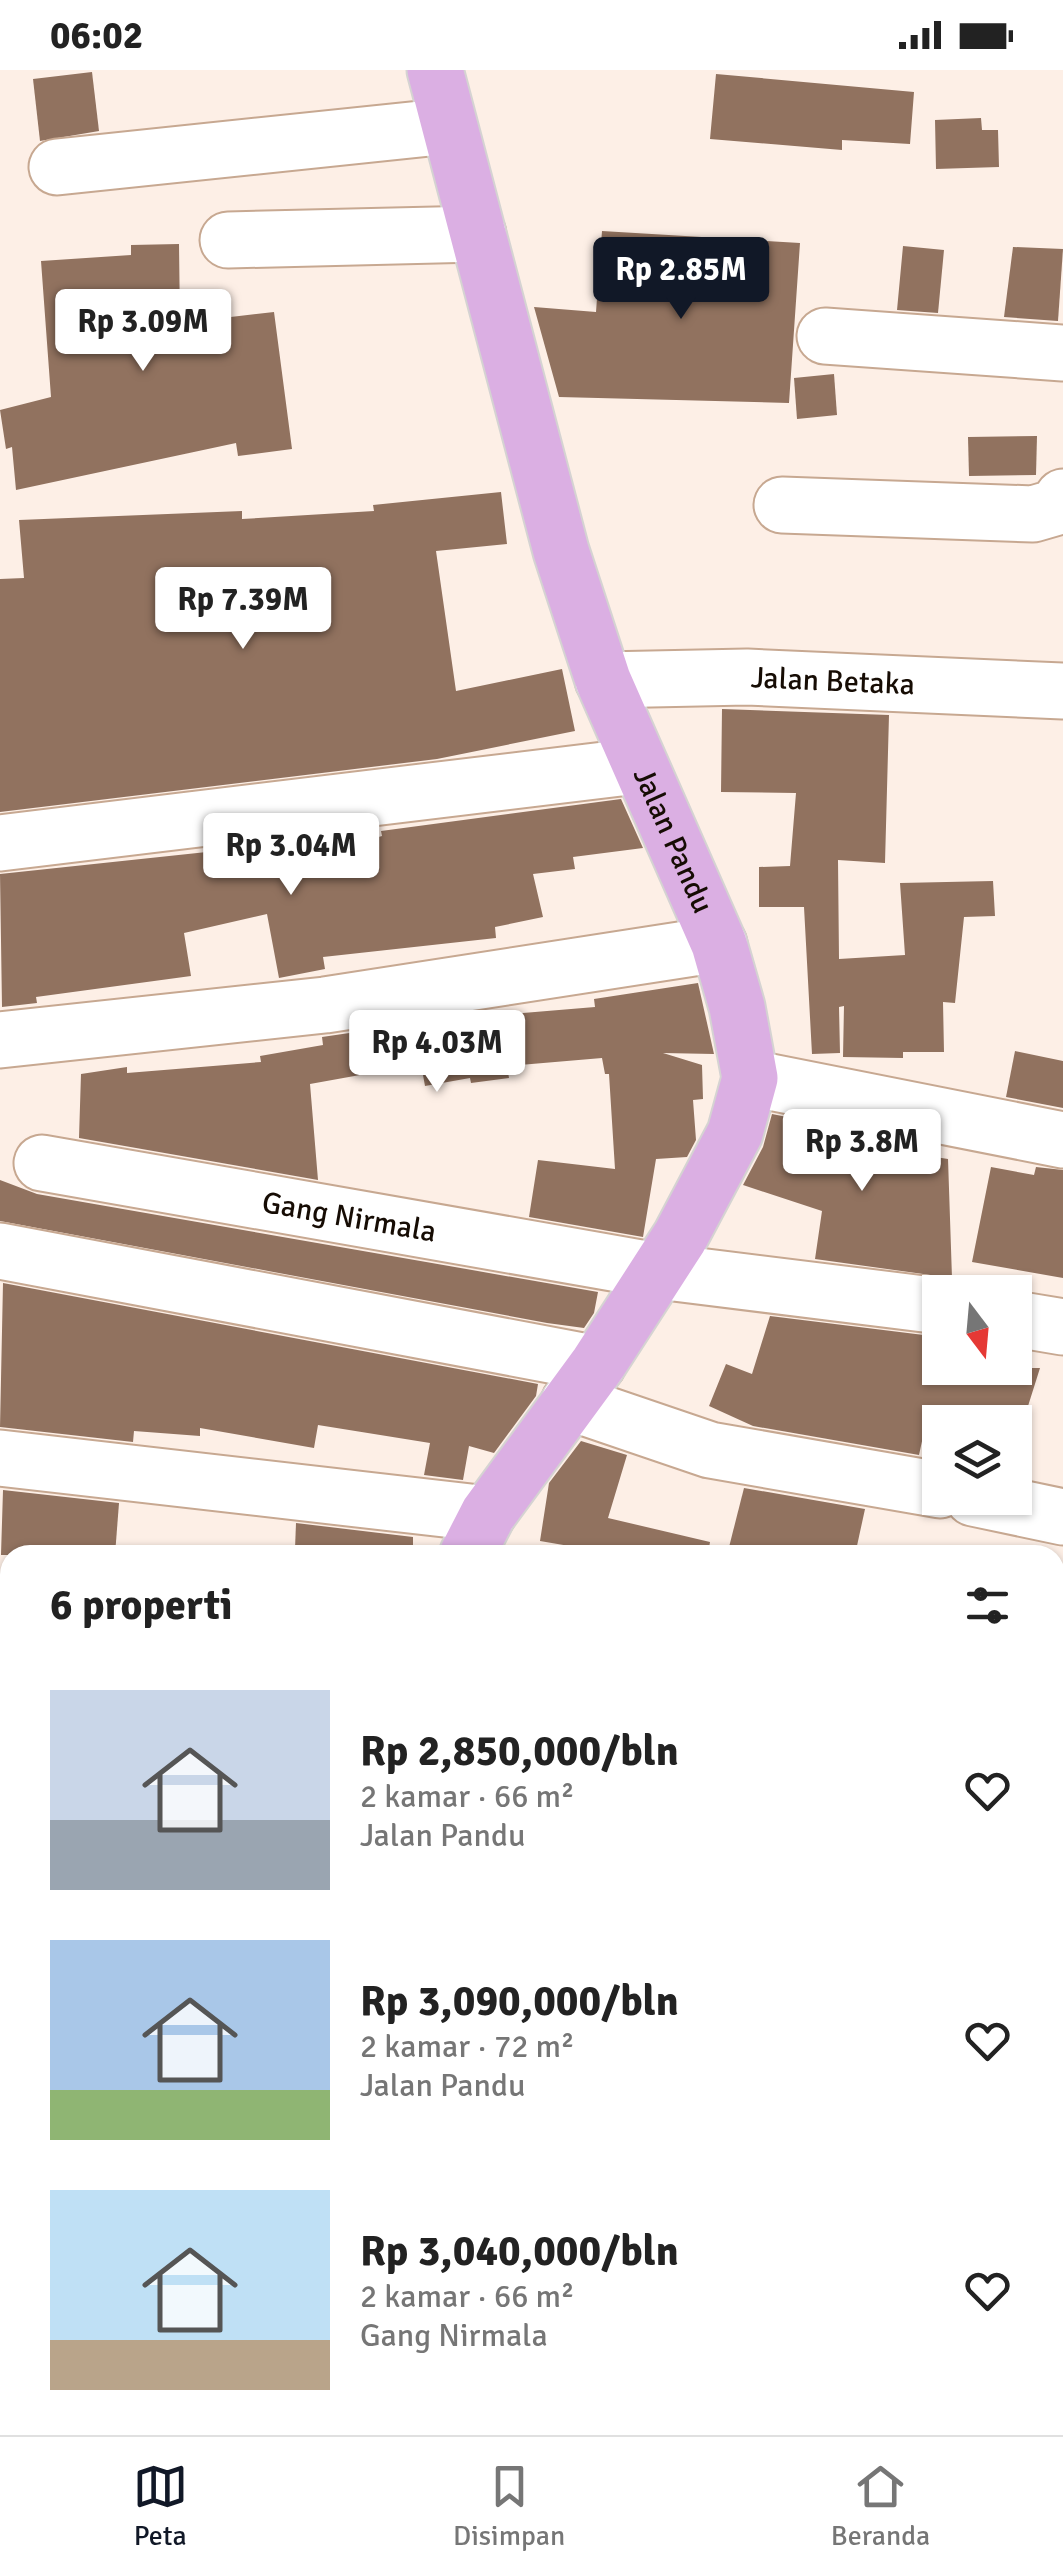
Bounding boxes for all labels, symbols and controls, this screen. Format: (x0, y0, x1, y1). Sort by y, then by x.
text: 06:02 (50, 12, 143, 59)
pin: Rp 2.85M (578, 237, 784, 322)
text: Rp 2.85M (615, 250, 747, 289)
pin: Rp 3.09M (40, 289, 246, 374)
text: Rp 3.09M (77, 302, 209, 341)
pin: Rp 7.39M (140, 567, 346, 652)
text: Rp 7.39M (177, 580, 309, 619)
street label: Jalan Betaka (750, 659, 916, 703)
street label: Jalan Pandu (625, 762, 721, 919)
pin: Rp 3.04M (188, 813, 394, 898)
text: Rp 3.04M (225, 826, 357, 865)
pin: Rp 4.03M (334, 1010, 540, 1095)
text: Rp 4.03M (371, 1023, 503, 1062)
pin: Rp 3.8M (770, 1109, 954, 1194)
text: Rp 3.8M (805, 1122, 919, 1161)
street label: Gang Nirmala (259, 1184, 439, 1251)
north arrow (922, 1275, 1032, 1385)
map controls (922, 1275, 1032, 1515)
button: layers (922, 1405, 1032, 1515)
icon: filters (960, 1578, 1015, 1633)
text: 6 properti (50, 1580, 233, 1631)
text: Rp 2,850,000/bln (360, 1726, 679, 1777)
icon: home (130, 1730, 250, 1850)
icon: heart (960, 1763, 1015, 1818)
text: 2 kamar · 66 m² (360, 1777, 574, 1816)
text: Jalan Pandu (360, 1816, 526, 1855)
text: Rp 3,090,000/bln (360, 1976, 679, 2027)
icon: home (130, 1980, 250, 2100)
icon: heart (960, 2013, 1015, 2068)
text: 2 kamar · 72 m² (360, 2027, 574, 2066)
text: Jalan Pandu (360, 2066, 526, 2105)
text: Rp 3,040,000/bln (360, 2226, 679, 2277)
icon: home (130, 2230, 250, 2350)
icon: heart (960, 2263, 1015, 2318)
text: 2 kamar · 66 m² (360, 2277, 574, 2316)
text: Gang Nirmala (360, 2316, 548, 2355)
tab: Peta (133, 2459, 188, 2553)
tab: Disimpan (453, 2459, 565, 2553)
tab: Beranda (831, 2459, 930, 2553)

